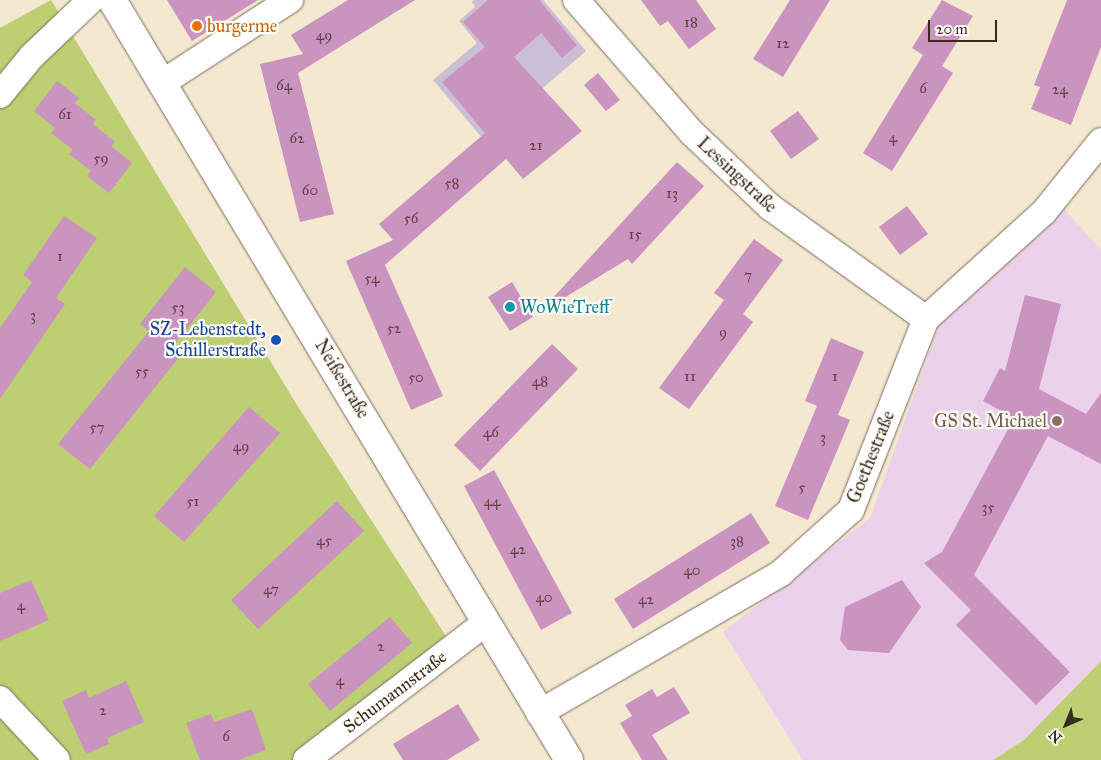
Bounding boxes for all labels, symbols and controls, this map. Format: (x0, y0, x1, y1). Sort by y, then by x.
scale bar (931, 10, 1000, 42)
house number: 18 (684, 14, 698, 32)
place label: burgerme (207, 15, 277, 37)
marker: burgerme (191, 20, 203, 32)
text: 20 m (936, 20, 968, 38)
house number: 49 (316, 27, 332, 45)
house number: 12 (776, 35, 790, 53)
house number: 64 (276, 77, 292, 95)
house number: 6 (919, 80, 927, 98)
house number: 24 (1052, 81, 1068, 99)
house number: 61 (58, 106, 72, 124)
house number: 4 (889, 129, 897, 147)
house number: 62 (289, 130, 305, 148)
street label: Lessingstraße (693, 133, 781, 217)
house number: 21 (529, 137, 543, 155)
house number: 59 (93, 150, 109, 168)
house number: 58 (445, 175, 459, 193)
house number: 60 (302, 182, 318, 200)
house number: 13 (666, 185, 678, 203)
house number: 56 (404, 210, 418, 228)
house number: 15 (629, 226, 641, 244)
house number: 1 (57, 248, 63, 266)
house number: 7 (744, 267, 752, 285)
house number: 54 (365, 270, 379, 288)
place label: WoWieTreff (520, 296, 610, 318)
house number: 53 (172, 299, 184, 317)
marker: WoWieTreff (504, 301, 516, 313)
house number: 3 (30, 307, 36, 325)
place label: SZ-Lebenstedt, Schillerstraße (150, 319, 266, 362)
house number: 52 (387, 320, 401, 338)
house number: 9 (719, 324, 727, 342)
marker: SZ-Lebenstedt, Schillerstraße (270, 334, 282, 346)
street label: Neißestraße (310, 336, 374, 422)
house number: 55 (135, 363, 149, 381)
house number: 11 (684, 368, 696, 386)
house number: 1 (832, 368, 838, 386)
house number: 50 (408, 369, 424, 387)
house number: 48 (532, 373, 548, 391)
street label: Goethestraße (843, 408, 899, 506)
place label: GS St. Michael (934, 410, 1047, 432)
marker: GS St. Michael (1051, 415, 1063, 427)
house number: 57 (90, 419, 104, 437)
house number: 46 (483, 424, 499, 442)
house number: 3 (820, 429, 826, 447)
house number: 49 (233, 438, 249, 456)
house number: 5 (799, 479, 805, 497)
house number: 51 (187, 493, 199, 511)
house number: 44 (484, 493, 500, 511)
house number: 35 (982, 499, 994, 517)
house number: 45 (316, 532, 332, 550)
house number: 38 (730, 533, 744, 551)
house number: 42 (510, 541, 526, 559)
house number: 40 (683, 562, 701, 580)
house number: 47 (263, 581, 279, 599)
house number: 40 (535, 589, 553, 607)
house number: 42 (638, 591, 654, 609)
house number: 4 (17, 597, 25, 615)
house number: 2 (377, 638, 385, 656)
street label: Schumannstraße (339, 646, 451, 738)
house number: 4 (336, 672, 344, 690)
north arrow (1041, 700, 1091, 750)
house number: 2 (99, 702, 107, 720)
text: N (1045, 726, 1065, 746)
house number: 6 (222, 728, 230, 746)

